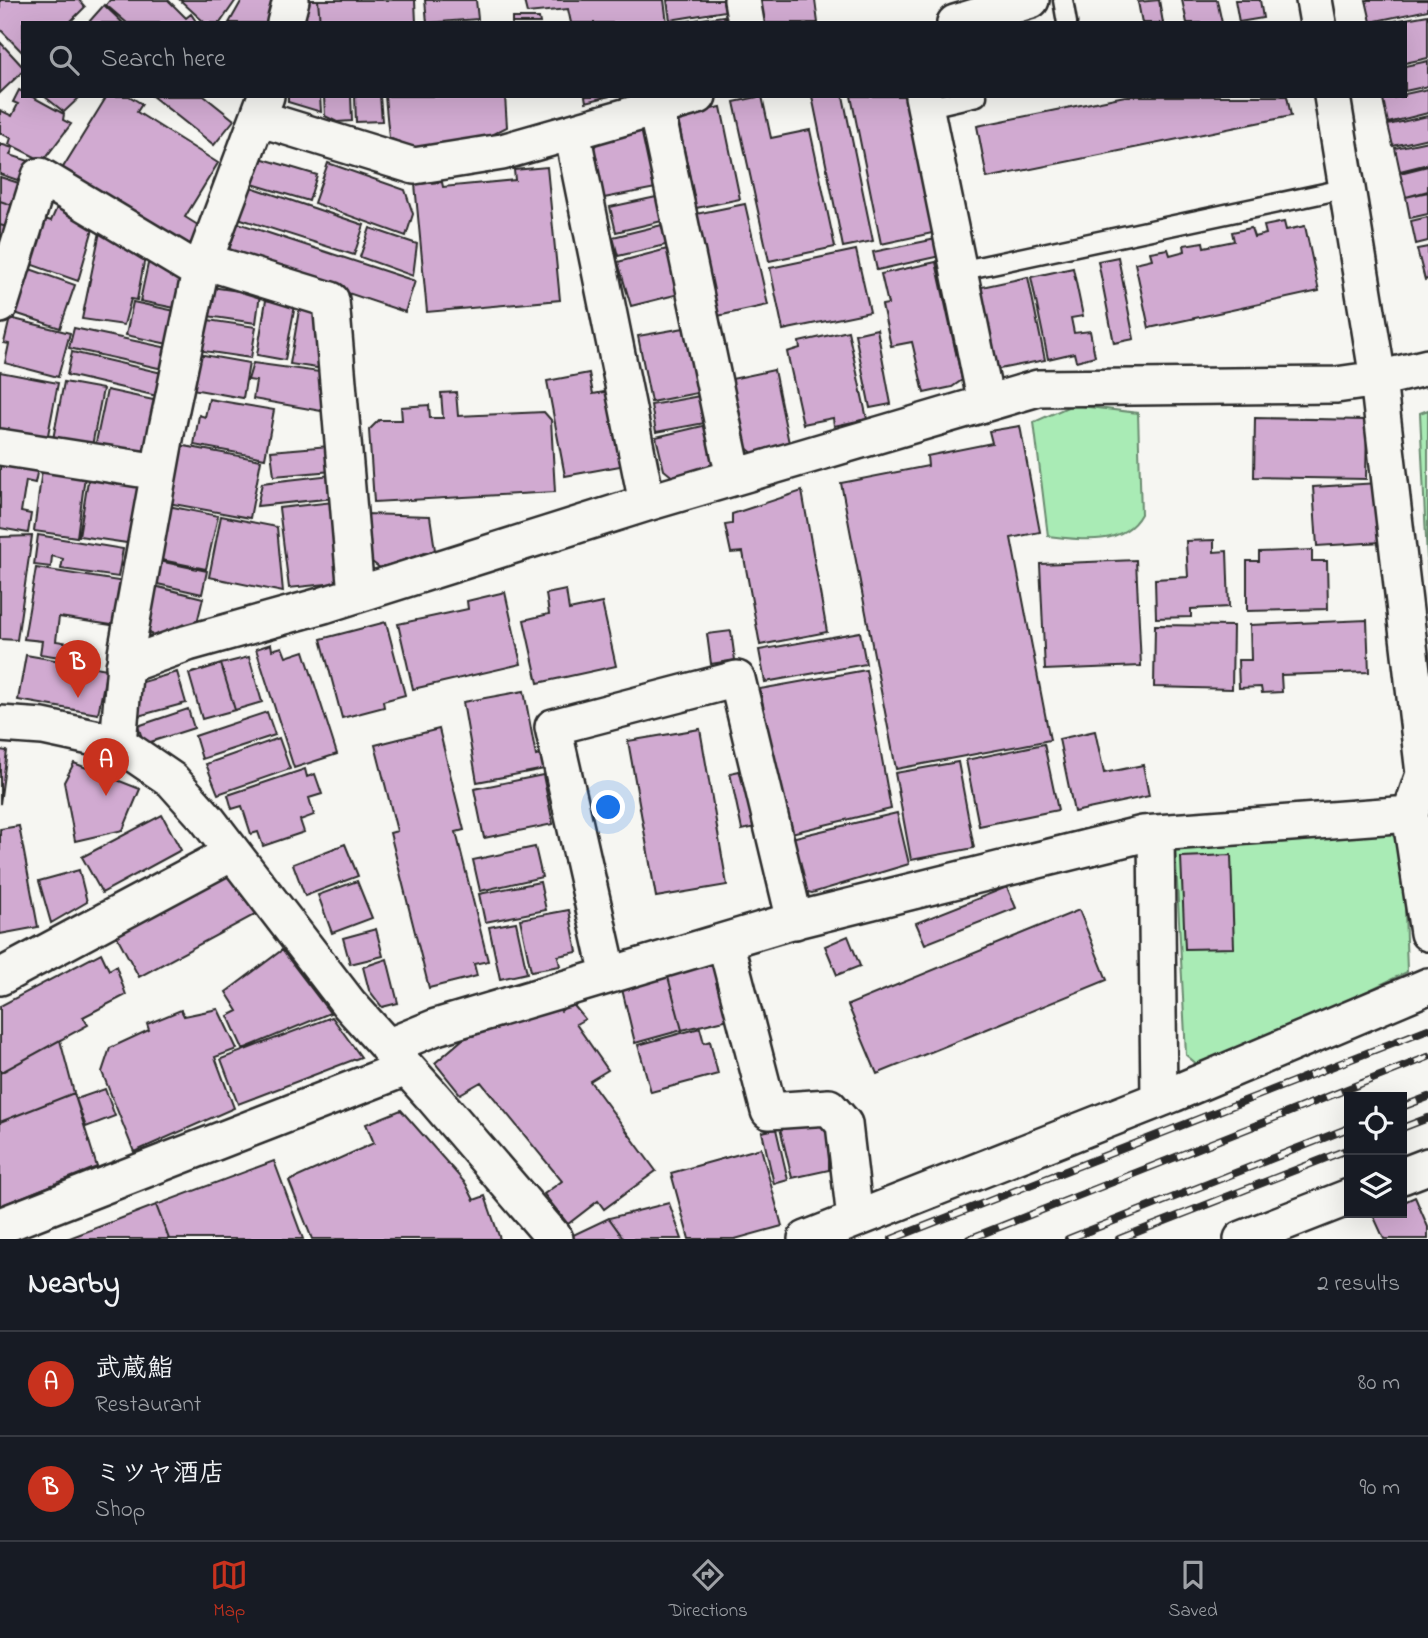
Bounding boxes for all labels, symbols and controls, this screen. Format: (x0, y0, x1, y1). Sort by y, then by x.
search box (21, 21, 1407, 98)
icon: search (45, 41, 83, 79)
text: Search here (101, 41, 226, 79)
pin: B (55, 640, 101, 698)
pin: A (83, 738, 129, 796)
your location (591, 790, 625, 824)
map controls (1344, 1092, 1407, 1218)
button: locate (1344, 1092, 1407, 1155)
button: layers (1344, 1155, 1407, 1218)
text: Nearby (28, 1263, 120, 1307)
text: 2 results (1317, 1268, 1400, 1301)
text: 武蔵鮨 (95, 1351, 173, 1389)
text: A (44, 1367, 58, 1400)
text: 80 m (1358, 1367, 1400, 1400)
text: Restaurant (95, 1389, 202, 1422)
text: ミツヤ酒店 (95, 1456, 225, 1494)
text: B (43, 1472, 59, 1505)
text: 90 m (1360, 1472, 1400, 1505)
text: Shop (95, 1494, 145, 1527)
tab: Map (210, 1556, 248, 1625)
tab: Directions (669, 1556, 748, 1625)
tab: Saved (1168, 1556, 1218, 1625)

